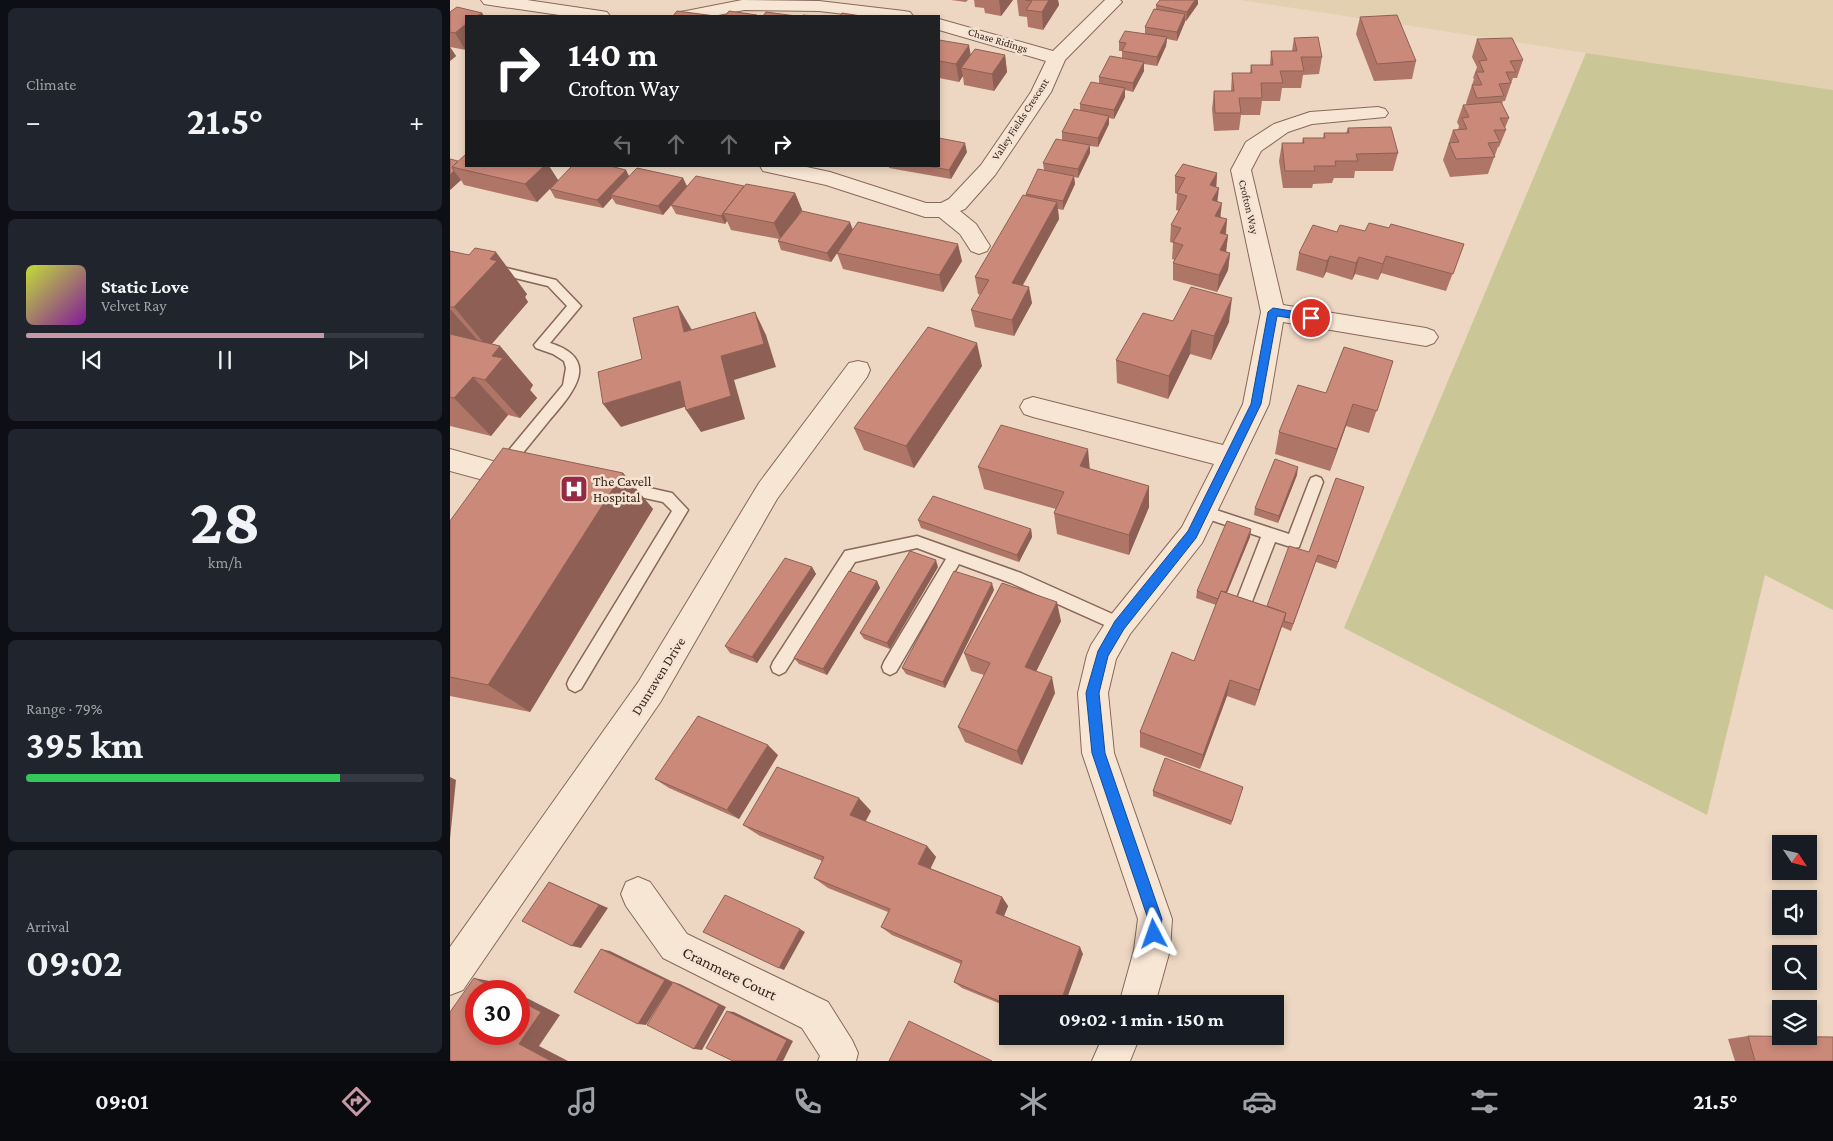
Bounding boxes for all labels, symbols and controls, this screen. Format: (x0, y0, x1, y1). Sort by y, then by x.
street label: Chase Ridings (966, 25, 1029, 56)
icon: right (485, 35, 550, 100)
text: 140 m (568, 35, 658, 74)
text: Climate (26, 76, 76, 93)
text: Crofton Way (568, 76, 679, 101)
street label: Valley Fields Crescent (989, 76, 1052, 163)
text: 21.5° (187, 100, 263, 142)
text: − (26, 106, 41, 137)
text: + (409, 106, 424, 137)
icon: left (609, 130, 637, 158)
icon: ahead (662, 130, 690, 158)
icon: ahead (715, 130, 743, 158)
icon: right (768, 130, 796, 158)
street label: Crofton Way (1236, 179, 1261, 237)
text: Static Love (101, 276, 189, 297)
text: Velvet Ray (101, 297, 167, 314)
pin (1290, 297, 1332, 339)
icon: arrive (1297, 304, 1325, 332)
icon: previous (78, 346, 106, 374)
icon: pause (211, 346, 239, 374)
icon: next (344, 346, 372, 374)
place label: The Cavell Hospital (593, 473, 652, 505)
hospital icon: The Cavell Hospital (559, 474, 589, 504)
text: 28 (190, 485, 260, 557)
text: km/h (208, 554, 242, 571)
street label: Dunraven Drive (628, 634, 688, 718)
text: Range · 79% (26, 700, 103, 717)
text: 395 km (26, 724, 144, 766)
north arrow (1772, 835, 1818, 880)
map controls (1772, 835, 1817, 1045)
button: sound (1772, 890, 1817, 935)
position arrow (1127, 907, 1179, 959)
text: Arrival (26, 918, 70, 935)
text: 09:02 (26, 942, 122, 984)
street label: Cranmere Court (680, 943, 780, 1004)
button: search (1772, 945, 1817, 990)
speed limit sign: 30 (465, 980, 530, 1045)
button: layers (1772, 1000, 1817, 1045)
text: 09:02 · 1 min · 150 m (1059, 1009, 1224, 1030)
icon: directions (339, 1084, 374, 1119)
icon: music (565, 1084, 600, 1119)
icon: phone (790, 1084, 825, 1119)
icon: climate (1016, 1084, 1051, 1119)
icon: car (1242, 1084, 1277, 1119)
icon: filters (1467, 1084, 1502, 1119)
text: 09:01 (95, 1089, 148, 1114)
text: 21.5° (1693, 1089, 1738, 1114)

